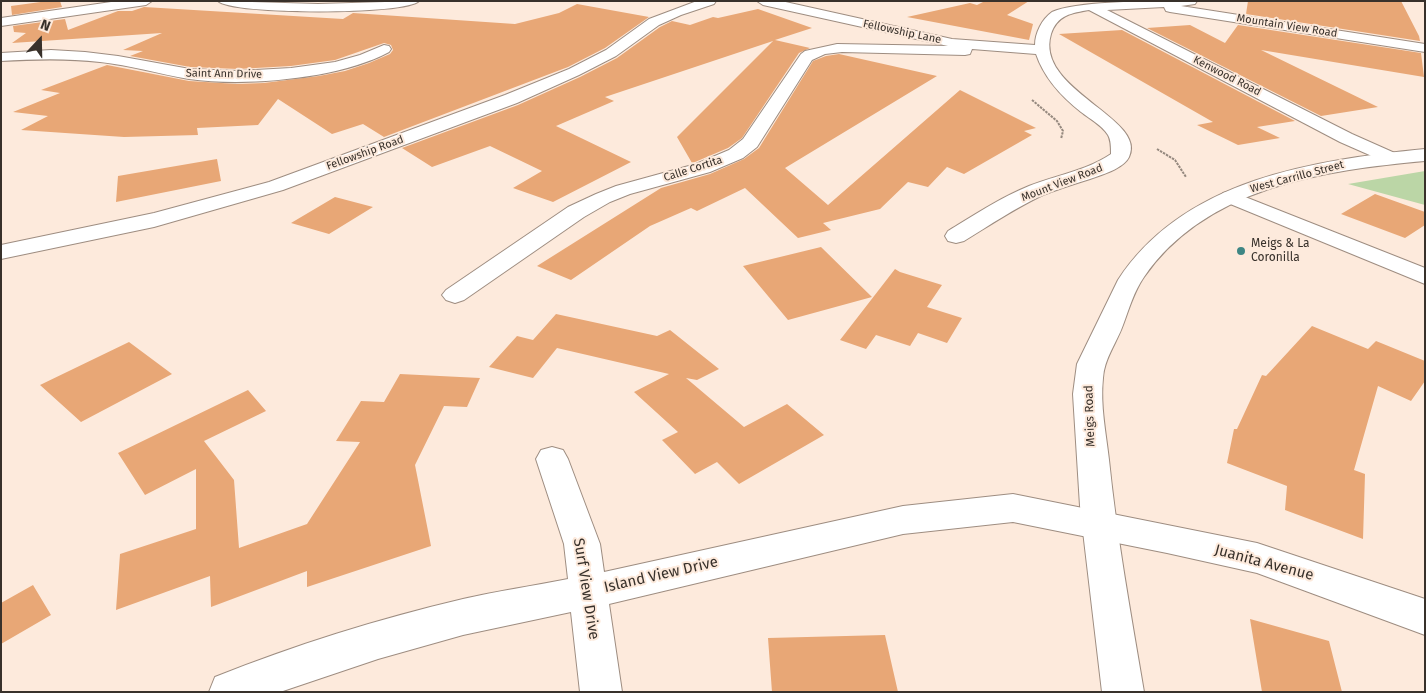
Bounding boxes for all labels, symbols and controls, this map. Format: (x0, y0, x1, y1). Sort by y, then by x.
street label: Mountain View Road (1236, 12, 1338, 40)
north arrow (15, 15, 65, 65)
text: N (38, 16, 53, 35)
street label: Fellowship Lane (862, 17, 942, 47)
street label: Kenwood Road (1191, 53, 1263, 99)
street label: Saint Ann Drive (186, 67, 262, 81)
street label: Fellowship Road (325, 133, 405, 173)
street label: Calle Cortita (662, 153, 724, 185)
street label: West Carrillo Street (1249, 158, 1345, 196)
street label: Mount View Road (1019, 161, 1105, 205)
place label: Meigs & La Coronilla (1251, 237, 1310, 265)
marker: Meigs & La Coronilla (1235, 245, 1247, 257)
street label: Meigs Road (1082, 385, 1098, 447)
street label: Surf View Drive (569, 537, 603, 641)
street label: Juanita Avenue (1213, 541, 1315, 585)
street label: Island View Drive (602, 553, 720, 597)

